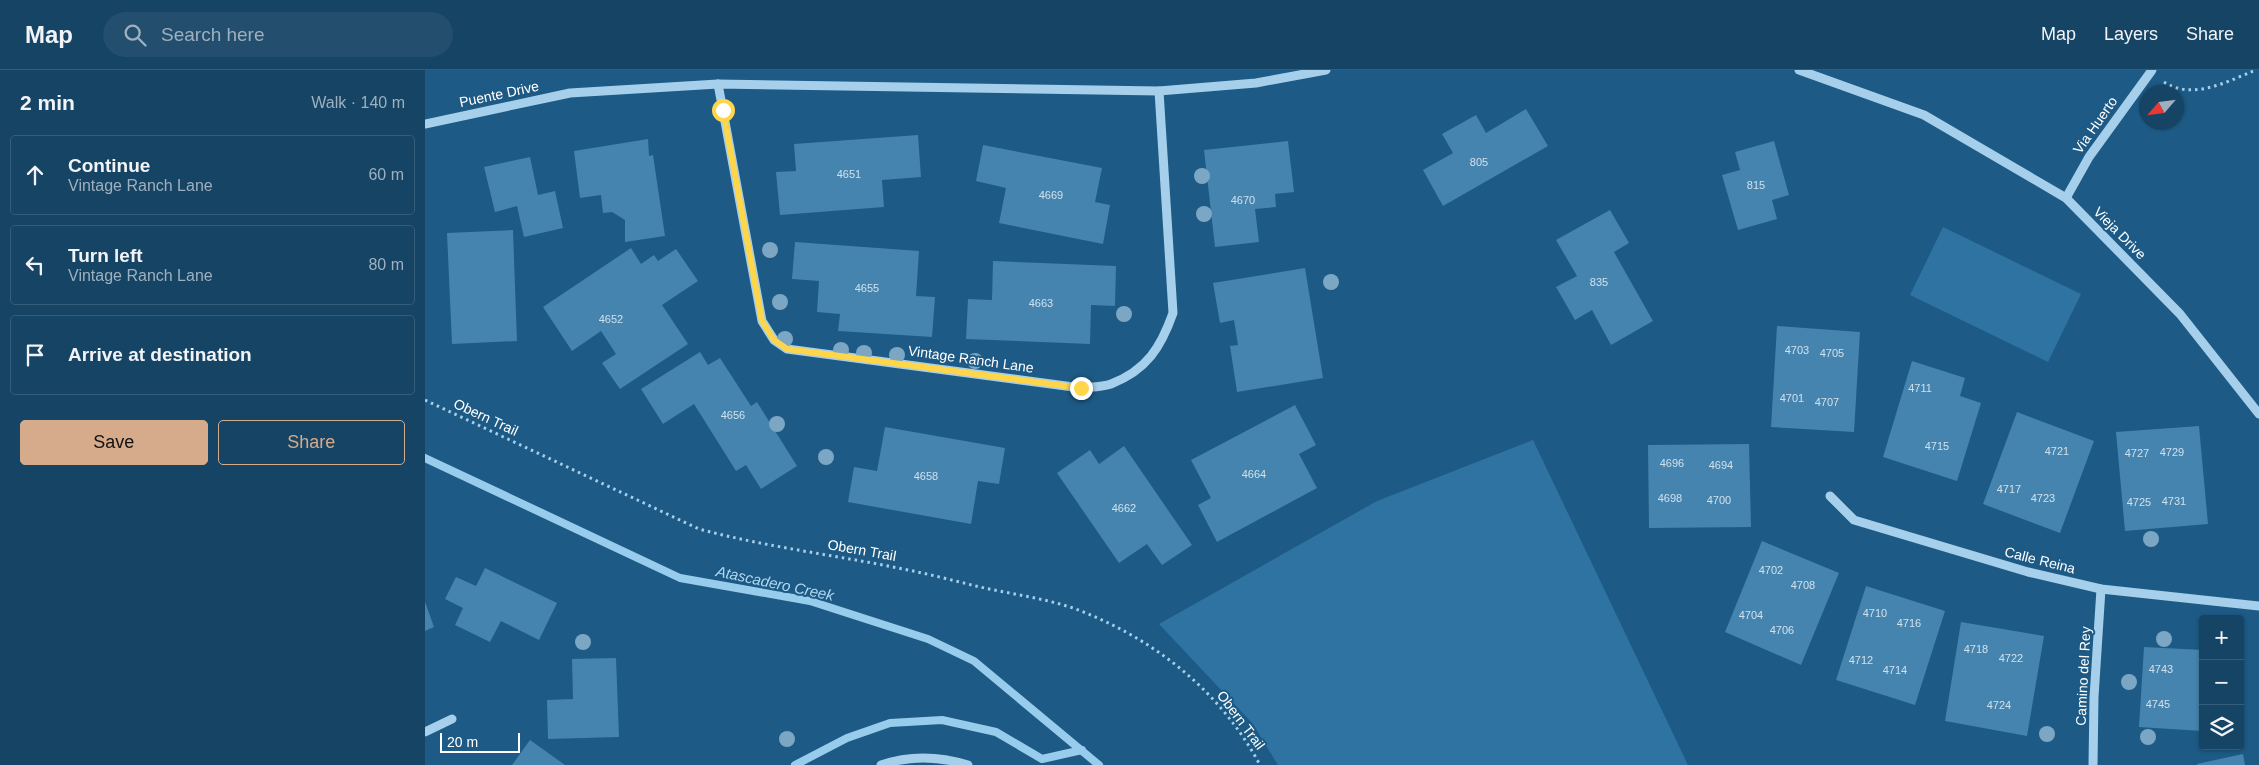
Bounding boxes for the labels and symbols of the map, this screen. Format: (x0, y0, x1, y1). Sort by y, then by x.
street label: Puente Drive (458, 78, 540, 110)
north arrow (2139, 85, 2184, 130)
street label: Via Huerto (2070, 93, 2121, 157)
route start (712, 99, 735, 122)
house number: 805 (1470, 156, 1488, 168)
house number: 4651 (837, 168, 861, 180)
house number: 815 (1747, 179, 1765, 191)
house number: 4669 (1039, 189, 1063, 201)
house number: 4670 (1231, 194, 1255, 206)
street label: Vieja Drive (2091, 204, 2150, 263)
house number: 835 (1590, 276, 1608, 288)
house number: 4655 (855, 282, 879, 294)
house number: 4663 (1029, 297, 1053, 309)
house number: 4652 (599, 313, 623, 325)
street label: Vintage Ranch Lane (907, 342, 1035, 376)
house number: 4703 (1785, 344, 1809, 356)
house number: 4705 (1820, 347, 1844, 359)
route end (1070, 377, 1093, 400)
house number: 4711 (1908, 382, 1932, 394)
house number: 4701 (1780, 392, 1804, 404)
street label: Obern Trail (451, 395, 521, 439)
house number: 4707 (1815, 396, 1839, 408)
house number: 4656 (721, 409, 745, 421)
house number: 4715 (1925, 440, 1949, 452)
house number: 4721 (2045, 445, 2069, 457)
house number: 4729 (2160, 446, 2184, 458)
house number: 4727 (2125, 447, 2149, 459)
house number: 4696 (1660, 457, 1684, 469)
house number: 4694 (1709, 459, 1733, 471)
house number: 4664 (1242, 468, 1266, 480)
house number: 4658 (914, 470, 938, 482)
house number: 4717 (1997, 483, 2021, 495)
house number: 4698 (1658, 492, 1682, 504)
house number: 4723 (2031, 492, 2055, 504)
house number: 4700 (1707, 494, 1731, 506)
house number: 4731 (2162, 495, 2186, 507)
house number: 4725 (2127, 496, 2151, 508)
house number: 4662 (1112, 502, 1136, 514)
street label: Obern Trail (827, 536, 897, 564)
street label: Calle Reina (2003, 543, 2077, 577)
water label: Atascadero Creek (714, 562, 837, 604)
house number: 4702 (1759, 564, 1783, 576)
house number: 4708 (1791, 579, 1815, 591)
house number: 4710 (1863, 607, 1887, 619)
house number: 4704 (1739, 609, 1763, 621)
house number: 4716 (1897, 617, 1921, 629)
house number: 4706 (1770, 624, 1794, 636)
street label: Camino del Rey (2072, 626, 2094, 726)
house number: 4718 (1964, 643, 1988, 655)
house number: 4722 (1999, 652, 2023, 664)
house number: 4712 (1849, 654, 1873, 666)
house number: 4743 (2149, 663, 2173, 675)
house number: 4714 (1883, 664, 1907, 676)
street label: Obern Trail (1214, 688, 1268, 752)
house number: 4745 (2146, 698, 2170, 710)
house number: 4724 (1987, 699, 2011, 711)
scale bar (440, 730, 520, 753)

